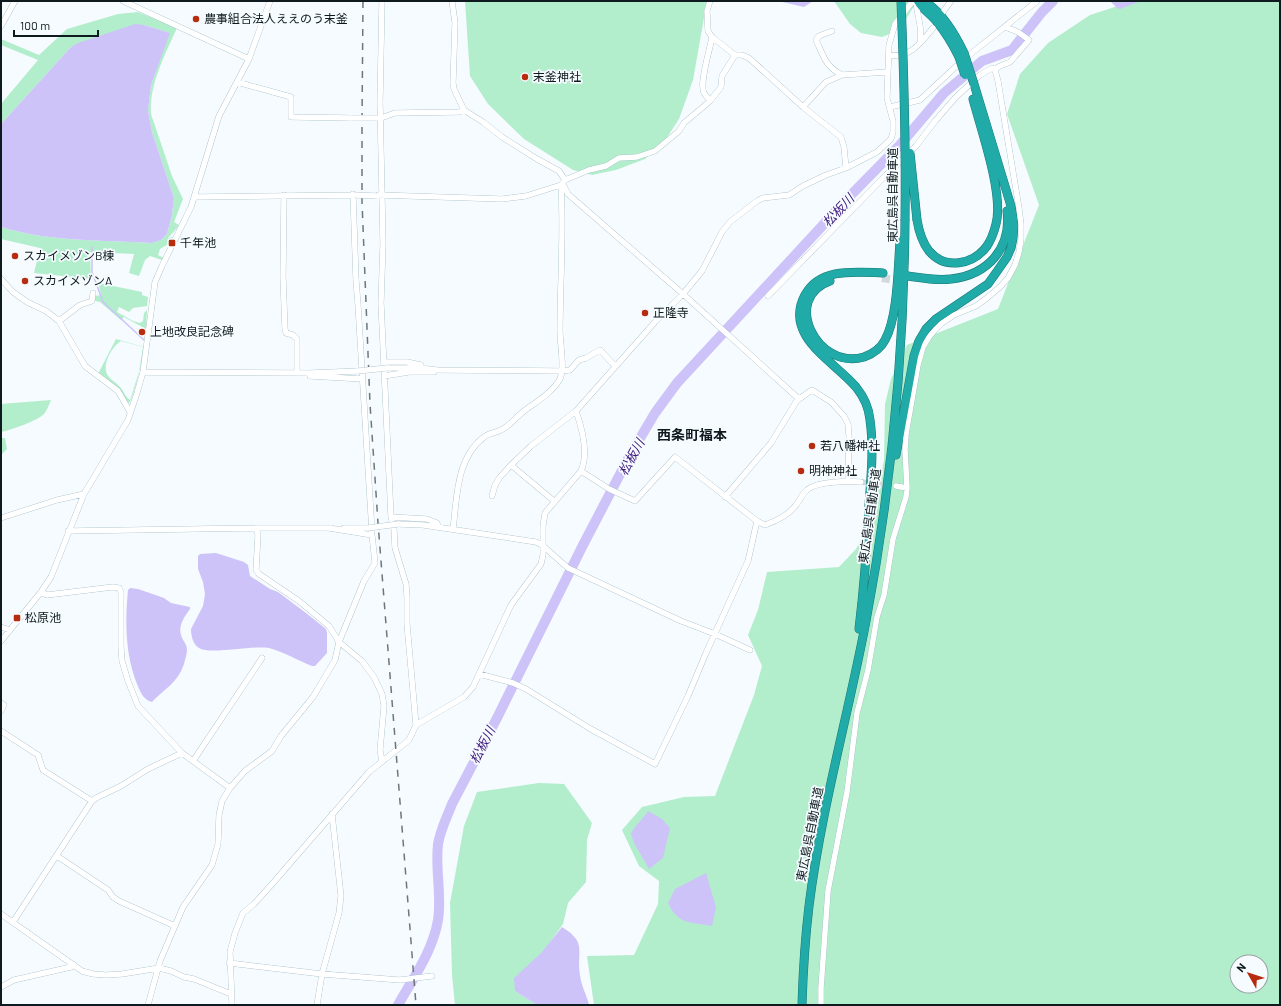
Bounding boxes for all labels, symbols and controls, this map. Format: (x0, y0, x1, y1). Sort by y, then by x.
place label: 農事組合法人ええのう末釜 (204, 11, 348, 25)
scale bar (14, 12, 98, 38)
marker: 農事組合法人ええのう末釜 (191, 14, 201, 24)
text: 100 m (20, 18, 50, 32)
place label: 末釜神社 (533, 69, 581, 83)
marker: 末釜神社 (520, 72, 530, 82)
street label: 東広島呉自動車道 (885, 147, 899, 243)
water label: 松板川 (819, 189, 859, 230)
place label: 千年池 (180, 235, 216, 249)
marker: 千年池 (167, 238, 177, 248)
place label: スカイメゾンB棟 (23, 248, 115, 262)
marker: スカイメゾンB棟 (10, 251, 20, 261)
place label: スカイメゾンA (33, 273, 112, 287)
marker: スカイメゾンA (20, 276, 30, 286)
place label: 正隆寺 (653, 305, 689, 319)
marker: 正隆寺 (640, 308, 650, 318)
place label: 上地改良記念碑 (150, 324, 234, 338)
marker: 上地改良記念碑 (137, 327, 147, 337)
district label: 西条町福本 (657, 426, 727, 443)
water label: 松板川 (615, 434, 648, 478)
place label: 若八幡神社 (820, 438, 880, 452)
marker: 若八幡神社 (807, 441, 817, 451)
place label: 明神神社 (809, 463, 857, 477)
marker: 明神神社 (796, 466, 806, 476)
street label: 東広島呉自動車道 (855, 467, 883, 564)
place label: 松原池 (25, 610, 61, 624)
marker: 松原池 (12, 613, 22, 623)
water label: 松板川 (466, 722, 499, 766)
street label: 東広島呉自動車道 (793, 785, 825, 882)
north arrow (1229, 954, 1269, 994)
text: N (1233, 960, 1248, 974)

